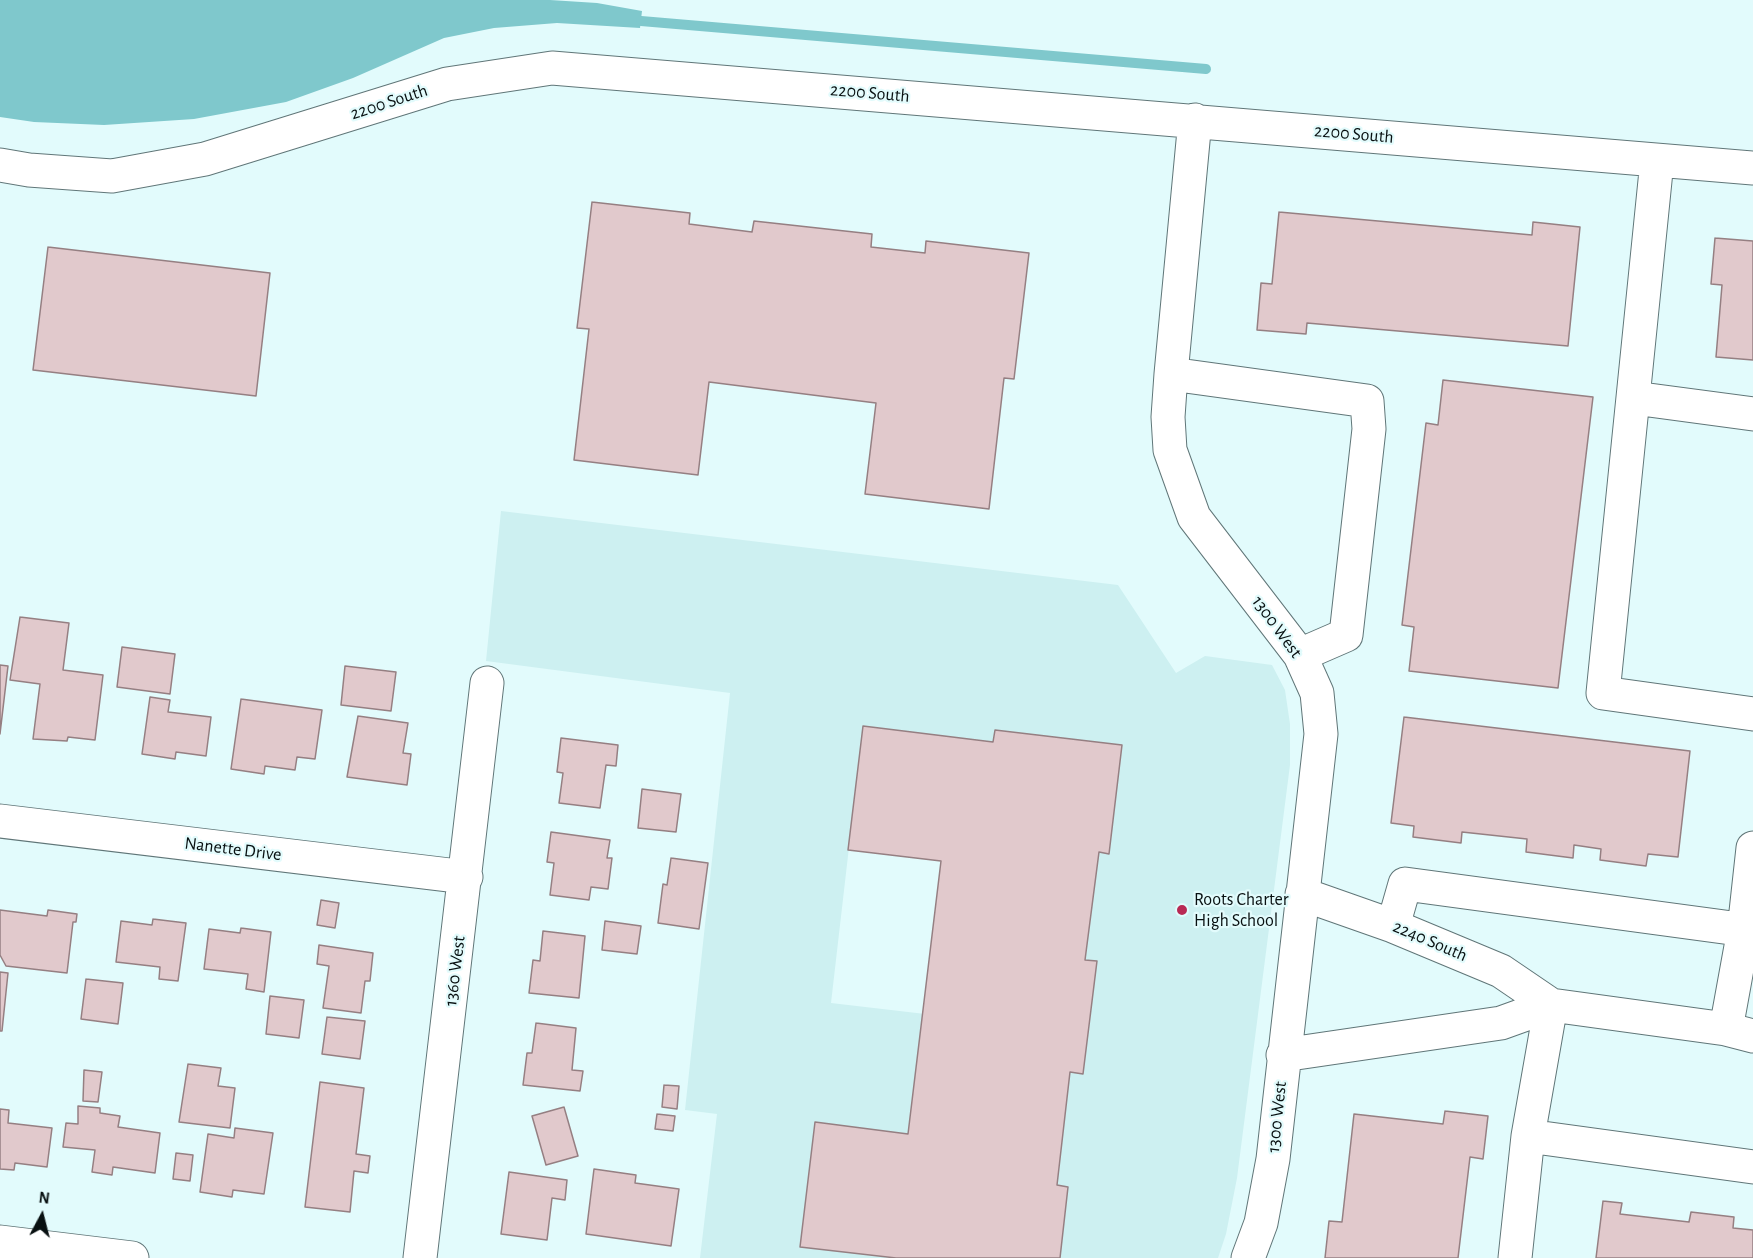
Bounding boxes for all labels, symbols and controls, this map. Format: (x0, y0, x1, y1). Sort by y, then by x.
street label: 2200 South (348, 79, 430, 125)
street label: 2200 South (829, 79, 911, 107)
street label: 2200 South (1313, 120, 1395, 148)
street label: 1300 West (1247, 592, 1307, 662)
street label: Nanette Drive (183, 832, 283, 866)
place label: Roots Charter High School (1194, 889, 1289, 932)
marker: Roots Charter High School (1175, 903, 1189, 917)
street label: 2240 South (1390, 916, 1470, 966)
street label: 1360 West (440, 935, 470, 1007)
street label: 1300 West (1263, 1080, 1291, 1154)
north arrow (12, 1186, 72, 1246)
text: N (38, 1190, 51, 1207)

